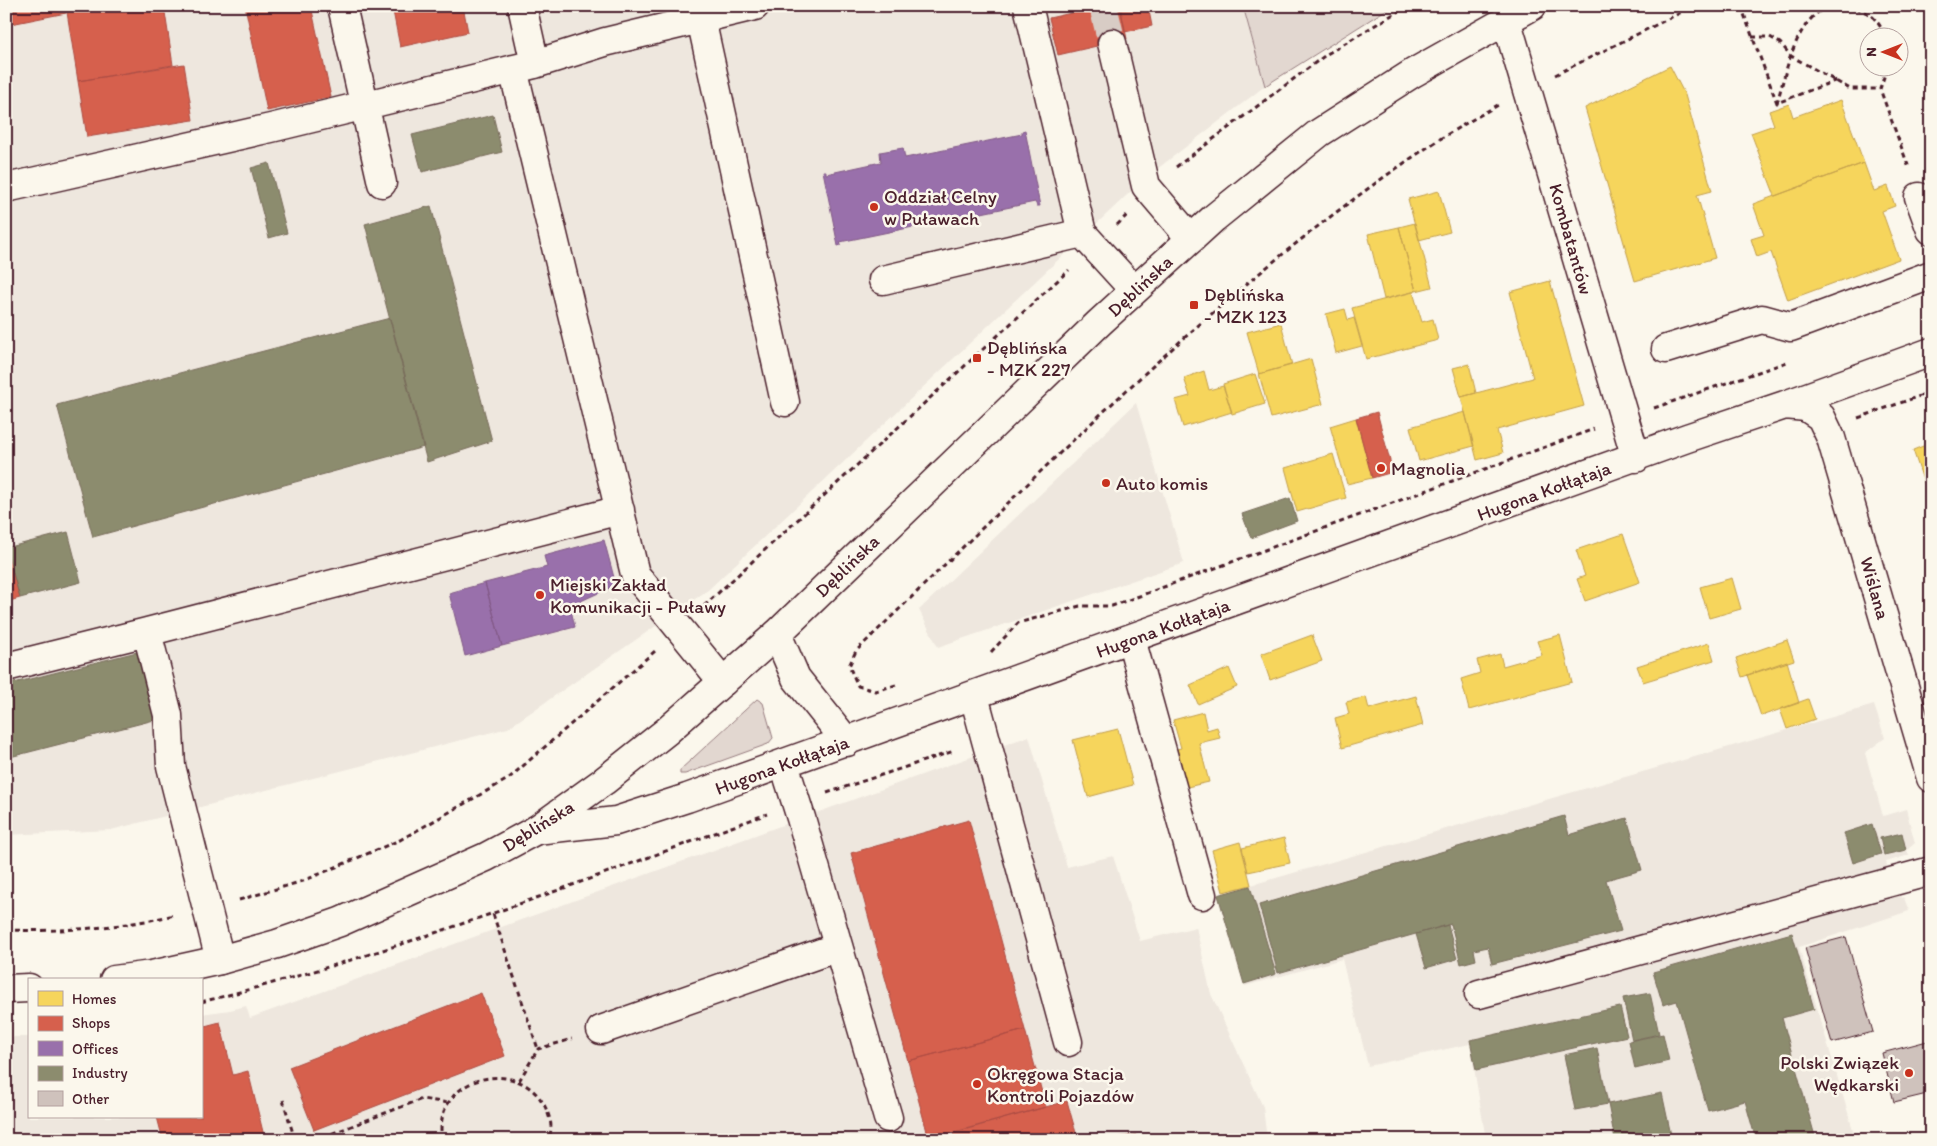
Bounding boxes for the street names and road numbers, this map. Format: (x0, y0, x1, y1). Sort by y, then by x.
street label: Kombatantów (1544, 181, 1598, 297)
street label: Dęblińska (1103, 250, 1177, 322)
street label: Hugona Kołłątaja (1474, 456, 1614, 526)
street label: Dęblińska (810, 530, 884, 602)
street label: Wiślana (1855, 554, 1895, 622)
street label: Hugona Kołłątaja (1093, 593, 1233, 663)
street label: Hugona Kołłątaja (712, 730, 852, 800)
street label: Dęblińska (498, 795, 578, 857)

